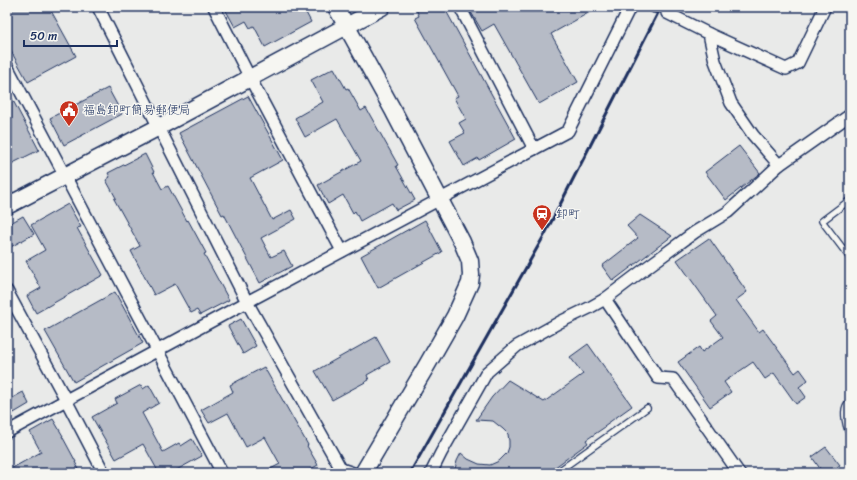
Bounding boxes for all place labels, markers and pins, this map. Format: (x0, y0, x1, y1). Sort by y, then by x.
public building icon: 福島卸町簡易郵便局 (58, 99, 80, 127)
place label: 福島卸町簡易郵便局 (83, 99, 191, 121)
station icon: 卸町 (531, 203, 553, 231)
place label: 卸町 (556, 203, 580, 225)

